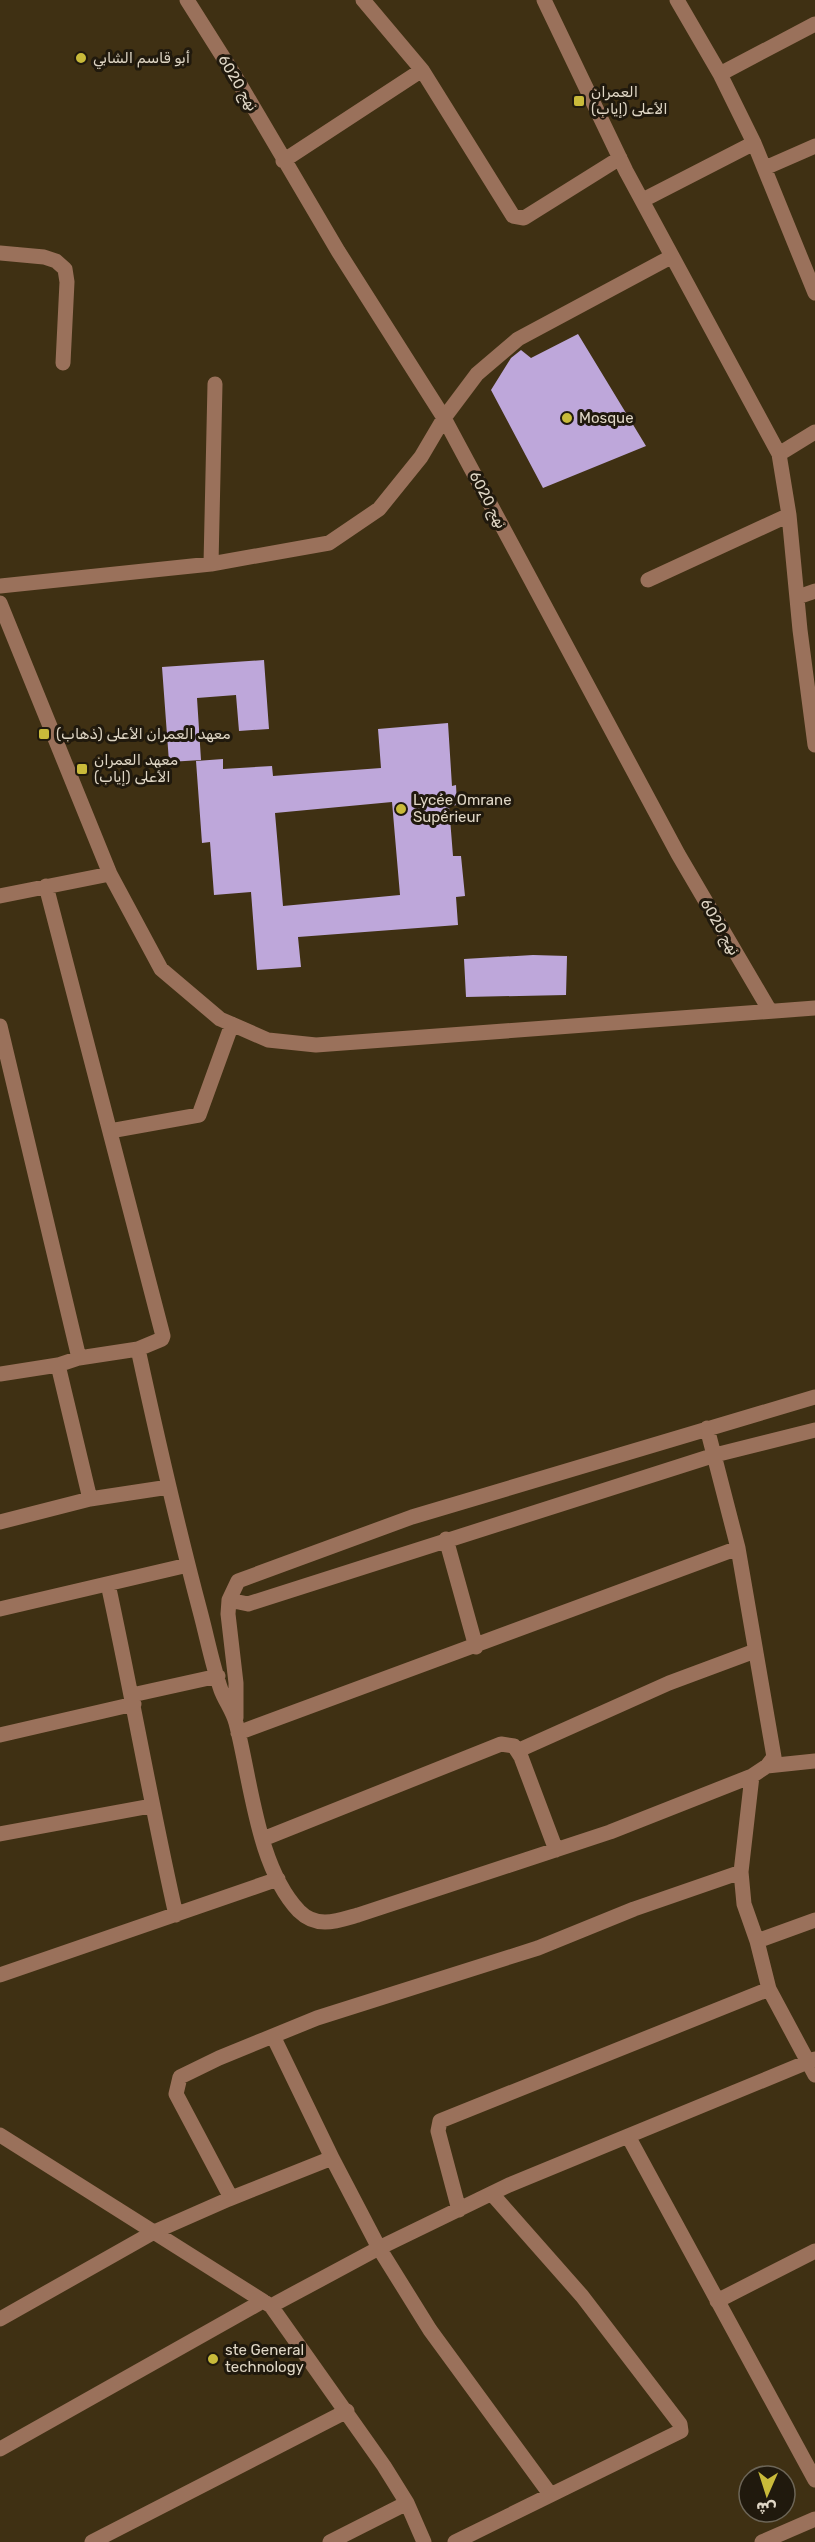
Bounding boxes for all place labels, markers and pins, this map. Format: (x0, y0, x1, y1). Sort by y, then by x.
place label: أبو قاسم الشابي (93, 49, 190, 70)
marker: أبو قاسم الشابي (74, 51, 88, 65)
place label: العمران الأعلى (إياب) (591, 83, 668, 118)
marker: العمران الأعلى (إياب) (572, 94, 586, 108)
place label: Mosque (579, 409, 634, 427)
marker: Mosque (560, 411, 574, 425)
place label: معهد العمران الأعلى (ذهاب) (56, 725, 231, 743)
marker: معهد العمران الأعلى (ذهاب) (37, 727, 51, 741)
place label: معهد العمران الأعلى (إياب) (94, 751, 178, 786)
marker: معهد العمران الأعلى (إياب) (75, 762, 89, 776)
place label: Lycée Omrane Supérieur (413, 791, 512, 826)
marker: Lycée Omrane Supérieur (394, 802, 408, 816)
place label: ste General technology (225, 2341, 304, 2376)
marker: ste General technology (206, 2352, 220, 2366)

